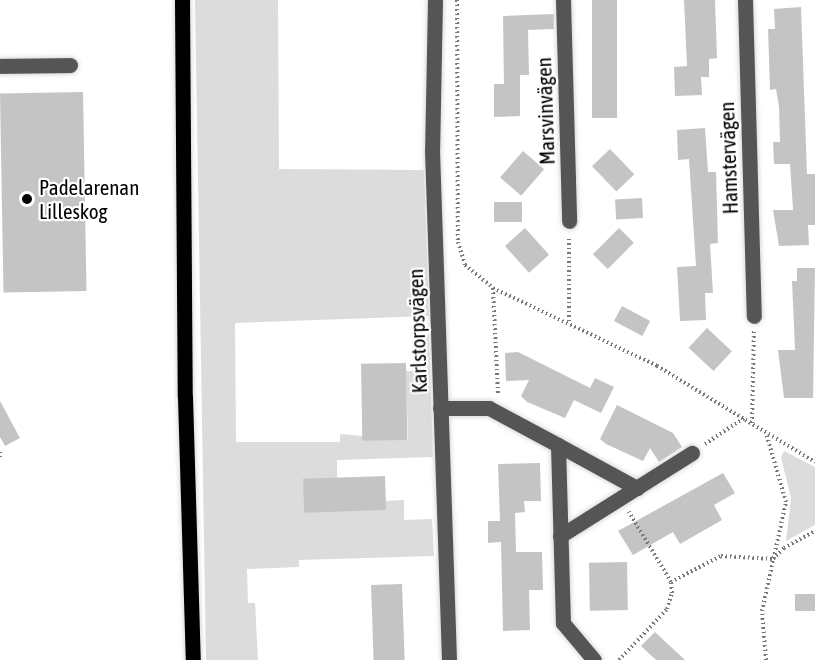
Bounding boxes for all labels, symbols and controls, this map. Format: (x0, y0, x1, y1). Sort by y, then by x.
street label: Marsvinvägen (531, 57, 559, 165)
street label: Hamstervägen (713, 101, 743, 215)
place label: Padelarenan Lilleskog (39, 174, 139, 224)
marker: Padelarenan Lilleskog (20, 192, 34, 206)
street label: Karlstorpsvägen (402, 268, 432, 394)

